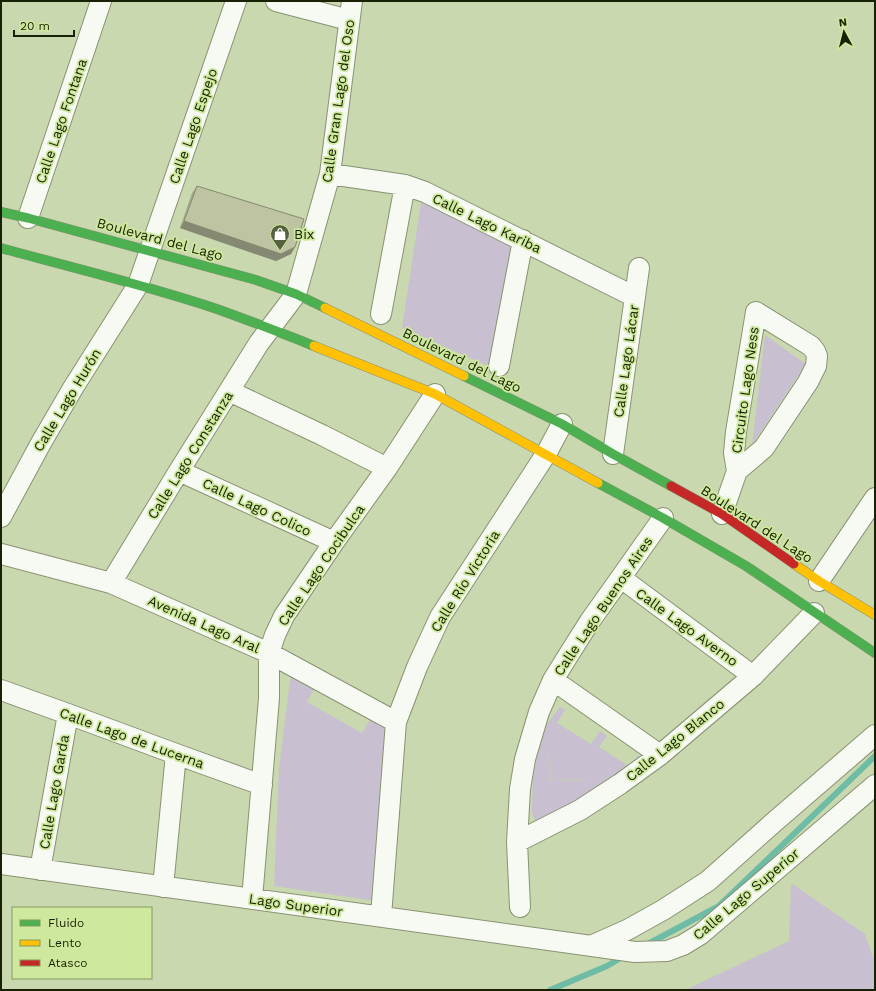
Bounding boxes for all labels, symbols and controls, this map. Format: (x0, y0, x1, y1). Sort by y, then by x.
scale bar (14, 12, 74, 38)
north arrow (824, 12, 864, 52)
text: N (838, 16, 848, 30)
street label: Calle Gran Lago del Oso (319, 18, 357, 184)
text: 20 m (20, 19, 50, 33)
street label: Calle Lago Fontana (32, 56, 90, 186)
street label: Calle Lago Espejo (166, 66, 220, 186)
street label: Calle Lago Kariba (430, 190, 544, 256)
street label: Boulevard del Lago (95, 214, 225, 264)
shop icon: Bix (269, 223, 291, 251)
place label: Bix (294, 226, 314, 242)
street label: Calle Lago Lácar (610, 303, 642, 418)
street label: Boulevard del Lago (400, 324, 524, 396)
street label: Circuito Lago Ness (728, 326, 762, 454)
street label: Calle Lago Hurón (30, 346, 104, 454)
street label: Calle Lago Constanza (144, 388, 236, 522)
street label: Calle Lago Colico (200, 475, 314, 539)
street label: Boulevard del Lago (698, 482, 816, 566)
street label: Calle Lago Cocibulca (274, 501, 368, 629)
street label: Calle Río Victoria (427, 527, 503, 635)
street label: Calle Lago Buenos Aires (550, 533, 656, 679)
street label: Calle Lago Averno (633, 585, 741, 669)
street label: Avenida Lago Aral (145, 592, 263, 656)
street label: Calle Lago Blanco (623, 695, 727, 785)
street label: Calle Lago de Lucerna (58, 704, 206, 772)
street label: Calle Lago Garda (36, 733, 72, 851)
street label: Calle Lago Superior (690, 845, 803, 943)
street label: Lago Superior (248, 890, 344, 920)
legend (12, 907, 152, 979)
text: Fluido (48, 916, 84, 930)
text: Lento (48, 936, 82, 950)
text: Atasco (48, 956, 88, 970)

